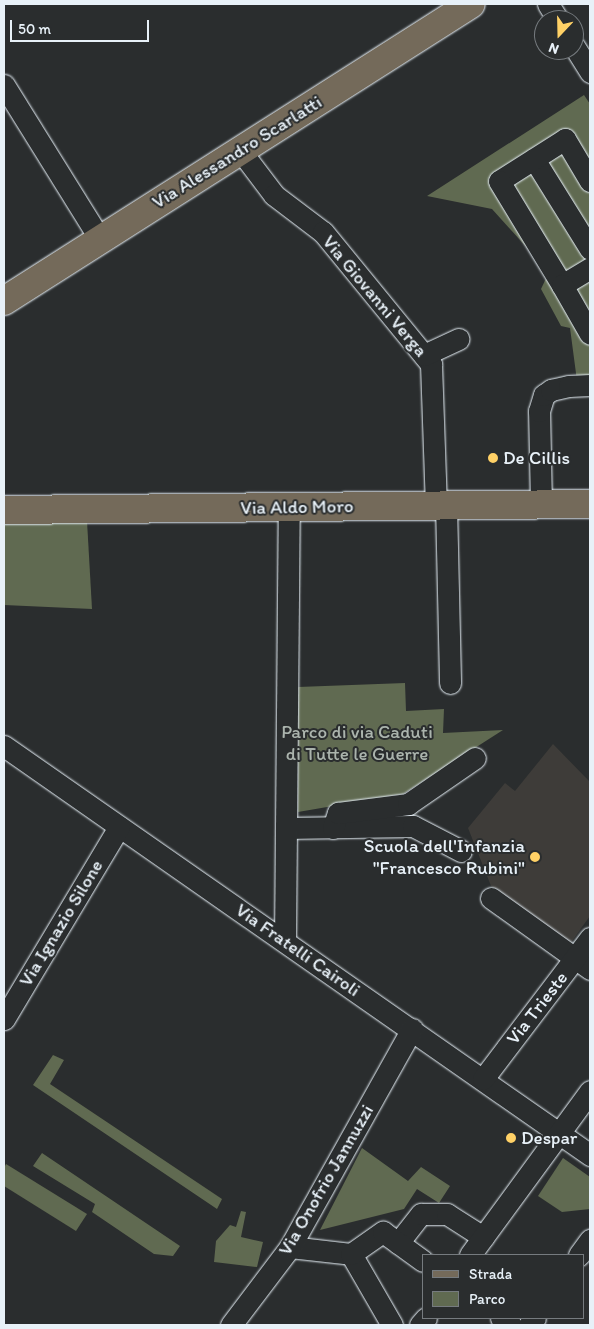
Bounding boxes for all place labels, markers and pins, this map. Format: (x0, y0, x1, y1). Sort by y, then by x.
place label: De Cillis (503, 447, 570, 469)
marker: De Cillis (487, 452, 499, 464)
place label: Scuola dell'Infanzia "Francesco Rubini" (363, 835, 525, 879)
marker: Scuola dell'Infanzia "Francesco Rubini" (529, 851, 541, 863)
place label: Despar (521, 1127, 577, 1149)
marker: Despar (505, 1132, 517, 1144)

